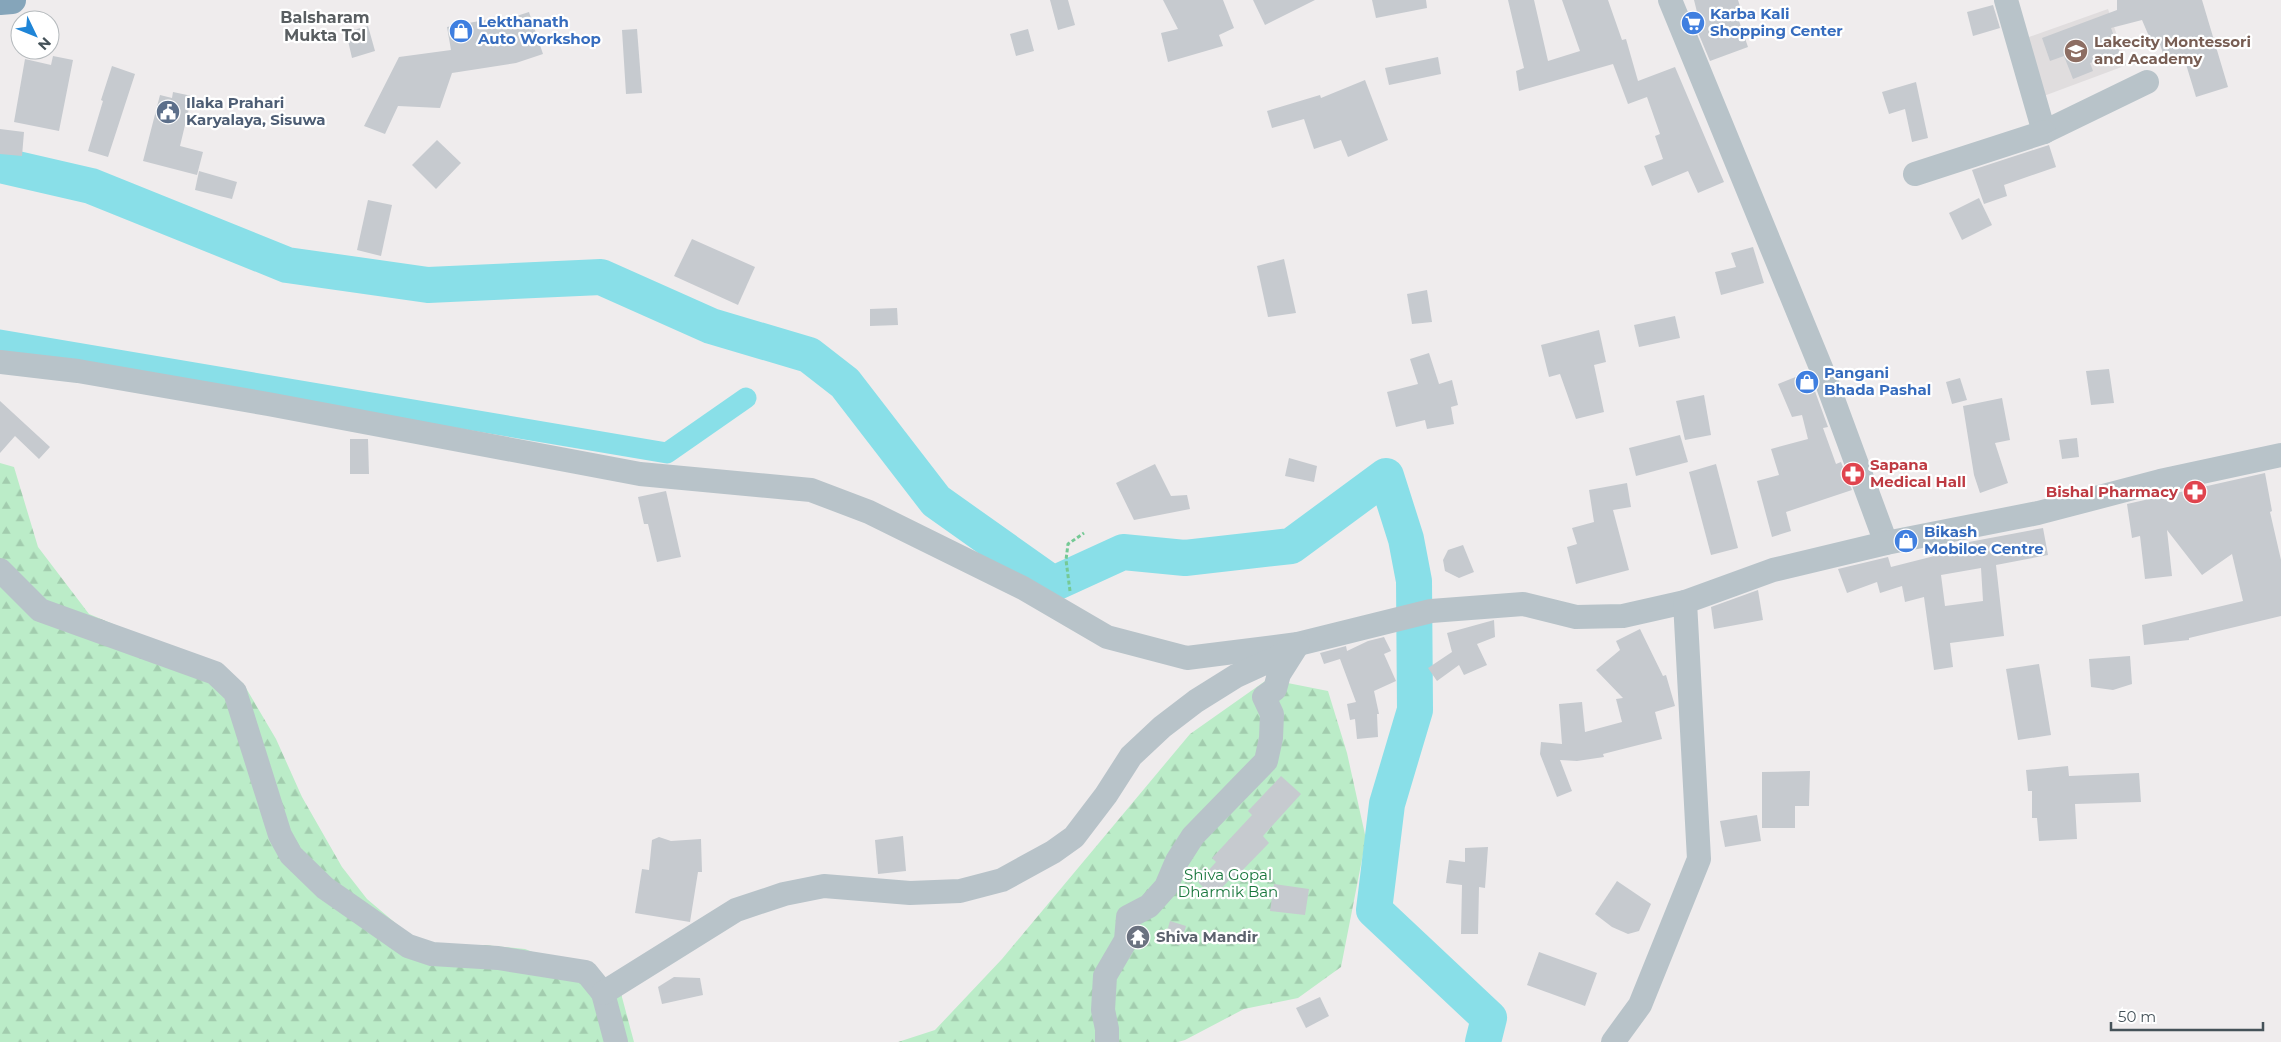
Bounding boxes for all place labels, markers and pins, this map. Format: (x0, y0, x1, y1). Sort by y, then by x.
place label: Karba Kali Shopping Center (1710, 4, 1843, 40)
supermarket icon: Karba Kali Shopping Center (1680, 10, 1706, 36)
place label: Lekthanath Auto Workshop (477, 12, 601, 48)
shop icon: Lekthanath Auto Workshop (448, 18, 474, 44)
place label: Lakecity Montessori and Academy (2094, 32, 2251, 68)
school or university icon: Lakecity Montessori and Academy (2063, 38, 2089, 64)
place label: Ilaka Prahari Karyalaya, Sisuwa (186, 93, 326, 129)
public building icon: Ilaka Prahari Karyalaya, Sisuwa (155, 99, 181, 125)
place label: Pangani Bhada Pashal (1824, 363, 1931, 399)
shop icon: Pangani Bhada Pashal (1794, 369, 1820, 395)
place label: Sapana Medical Hall (1870, 455, 1966, 491)
pharmacy icon: Sapana Medical Hall (1840, 461, 1866, 487)
pharmacy icon: Bishal Pharmacy (2182, 479, 2208, 505)
place label: Bishal Pharmacy (2046, 482, 2179, 501)
place label: Bikash Mobiloe Centre (1924, 522, 2044, 558)
shop icon: Bikash Mobiloe Centre (1893, 528, 1919, 554)
temple icon: Shiva Mandir (1125, 924, 1151, 950)
place label: Shiva Mandir (1156, 927, 1258, 946)

